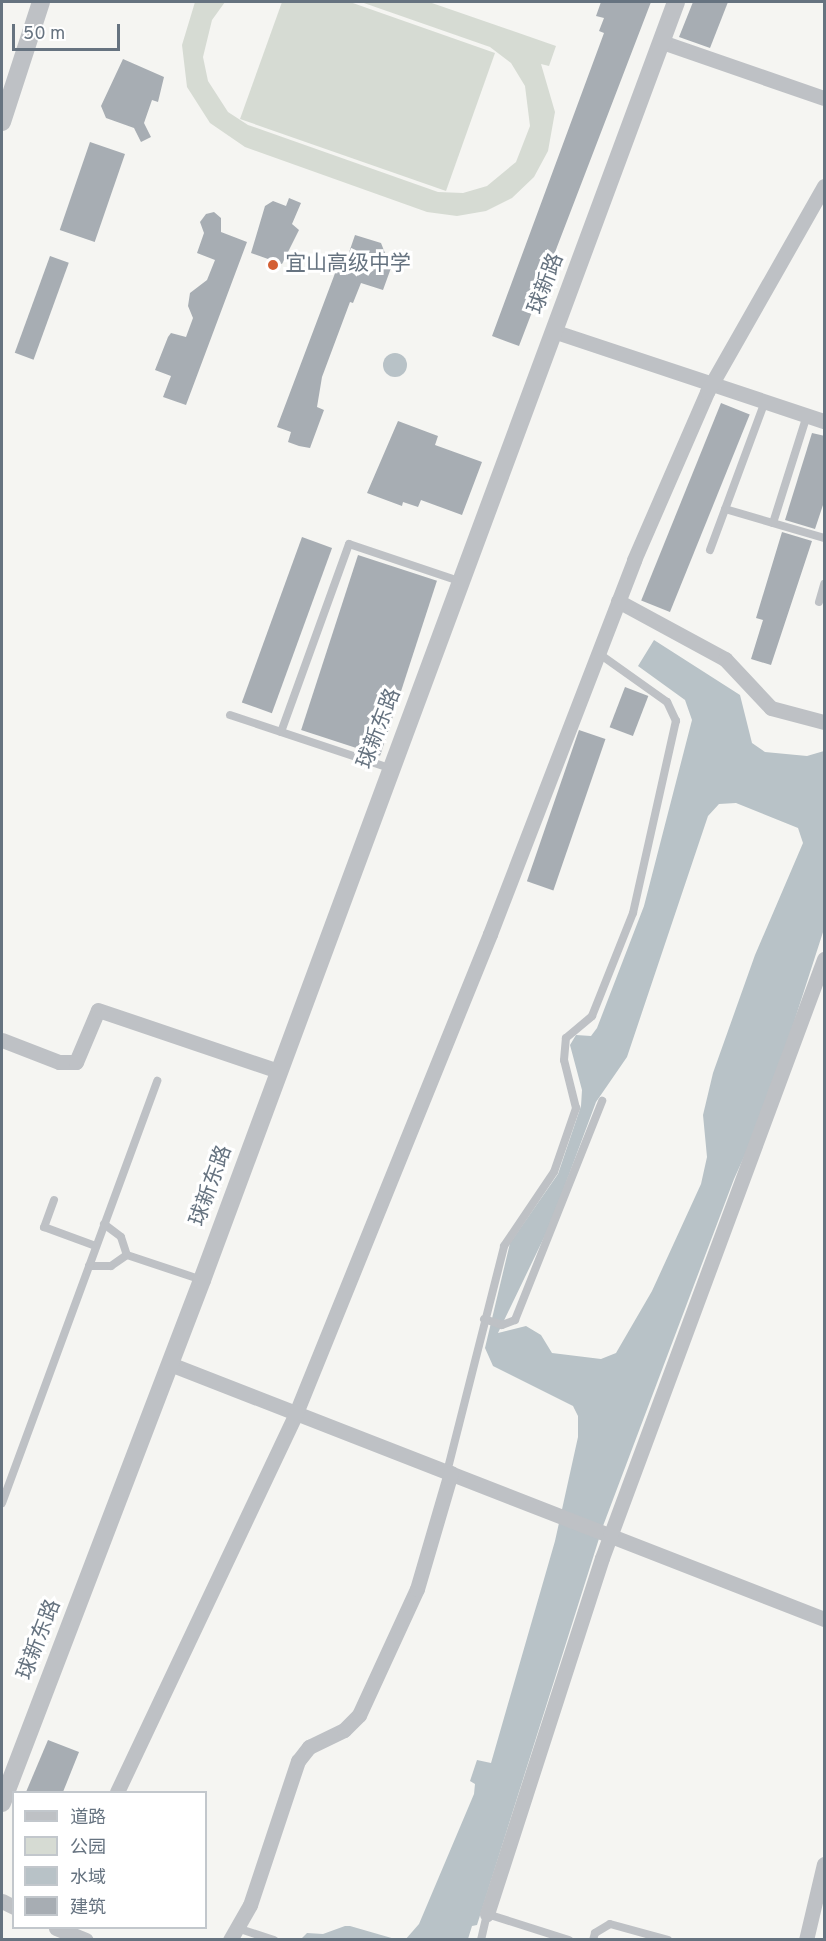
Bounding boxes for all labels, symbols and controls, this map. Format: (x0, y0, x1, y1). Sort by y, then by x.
scale bar (15, 12, 123, 50)
text: 50 m (23, 23, 65, 46)
street label: 球新路 (524, 250, 570, 318)
place label: 宜山高级中学 (285, 252, 411, 278)
marker: 宜山高级中学 (266, 258, 280, 272)
street label: 球新东路 (353, 685, 407, 773)
street label: 球新东路 (186, 1142, 238, 1230)
street label: 球新东路 (13, 1596, 67, 1684)
legend (12, 1791, 207, 1929)
text: 道路 (70, 1807, 106, 1830)
text: 公园 (70, 1837, 106, 1860)
text: 水域 (70, 1867, 106, 1890)
text: 建筑 (70, 1897, 106, 1920)

